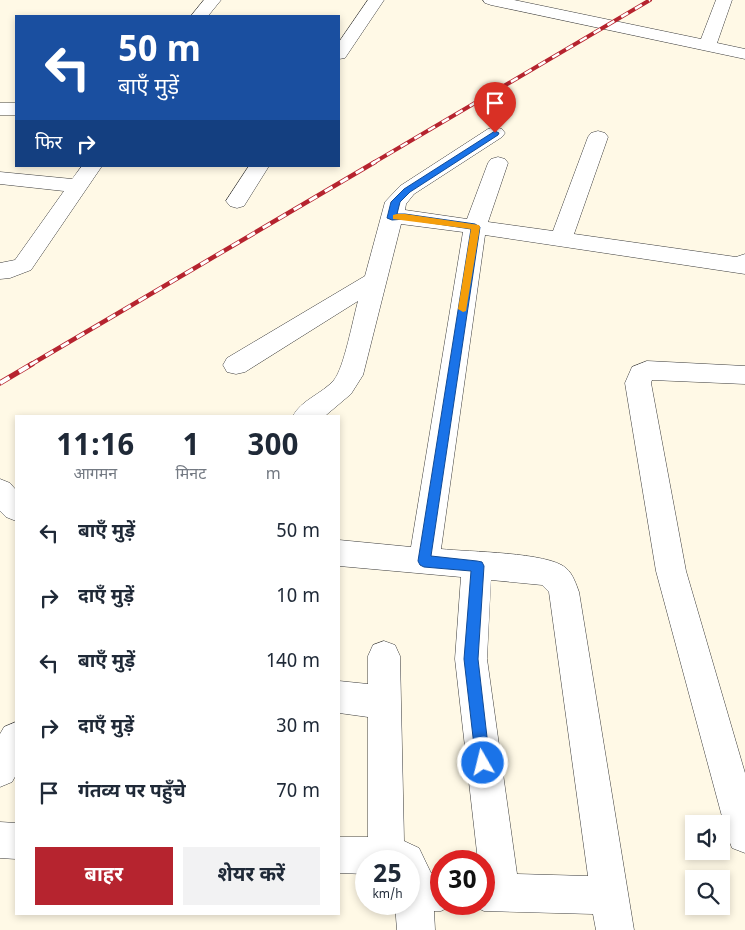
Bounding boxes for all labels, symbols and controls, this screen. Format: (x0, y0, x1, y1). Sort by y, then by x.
text: 50 m (118, 30, 201, 75)
icon: left (35, 35, 100, 100)
text: बाएँ मुड़ें (118, 74, 179, 103)
pin (474, 82, 516, 133)
icon: arrive (481, 89, 509, 117)
icon: right (72, 130, 100, 158)
text: फिर (35, 132, 62, 157)
text: 11:16 (56, 428, 134, 467)
text: 1 (182, 428, 199, 467)
text: 300 (248, 428, 299, 467)
text: आगमन (73, 465, 117, 486)
text: मिनट (176, 465, 206, 486)
text: m (266, 465, 281, 486)
icon: left (35, 519, 63, 547)
text: बाएँ मुड़ें (78, 520, 135, 545)
text: 50 m (276, 520, 320, 545)
icon: right (35, 584, 63, 612)
text: दाएँ मुड़ें (78, 585, 134, 610)
text: 10 m (276, 585, 320, 610)
icon: left (35, 649, 63, 677)
text: बाएँ मुड़ें (78, 650, 135, 675)
text: 140 m (266, 650, 320, 675)
icon: right (35, 714, 63, 742)
text: दाएँ मुड़ें (78, 715, 134, 740)
text: 30 m (276, 715, 320, 740)
position arrow (456, 736, 508, 788)
icon: arrive (35, 779, 63, 807)
text: गंतव्य पर पहुँचे (78, 780, 186, 805)
text: 70 m (276, 780, 320, 805)
map controls (685, 815, 730, 915)
button: sound (685, 815, 730, 860)
button: बाहर (35, 847, 173, 905)
button: शेयर करें (183, 847, 320, 905)
speed limit sign: 30 (430, 850, 495, 915)
text: 25 (373, 860, 402, 892)
button: search (685, 870, 730, 915)
text: km/h (372, 887, 403, 903)

